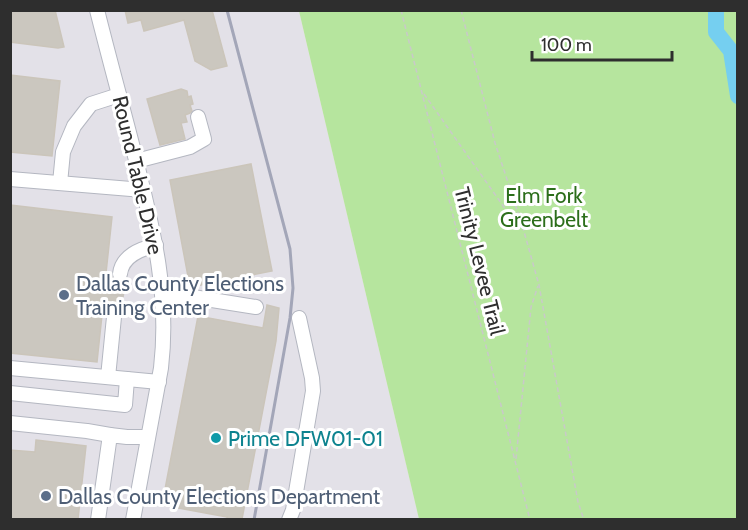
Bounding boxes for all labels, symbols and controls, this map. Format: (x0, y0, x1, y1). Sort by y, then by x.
scale bar (532, 24, 672, 62)
text: 100 m (541, 34, 592, 56)
street label: Round Table Drive (108, 93, 168, 257)
park label: Elm Fork Greenbelt (500, 183, 588, 232)
street label: Trinity Levee Trail (450, 184, 510, 338)
place label: Dallas County Elections Training Center (76, 271, 284, 320)
marker: Dallas County Elections Training Center (57, 288, 71, 302)
place label: Prime DFW01-01 (228, 426, 383, 451)
marker: Prime DFW01-01 (209, 431, 223, 445)
place label: Dallas County Elections Department (58, 484, 380, 509)
marker: Dallas County Elections Department (39, 489, 53, 503)

